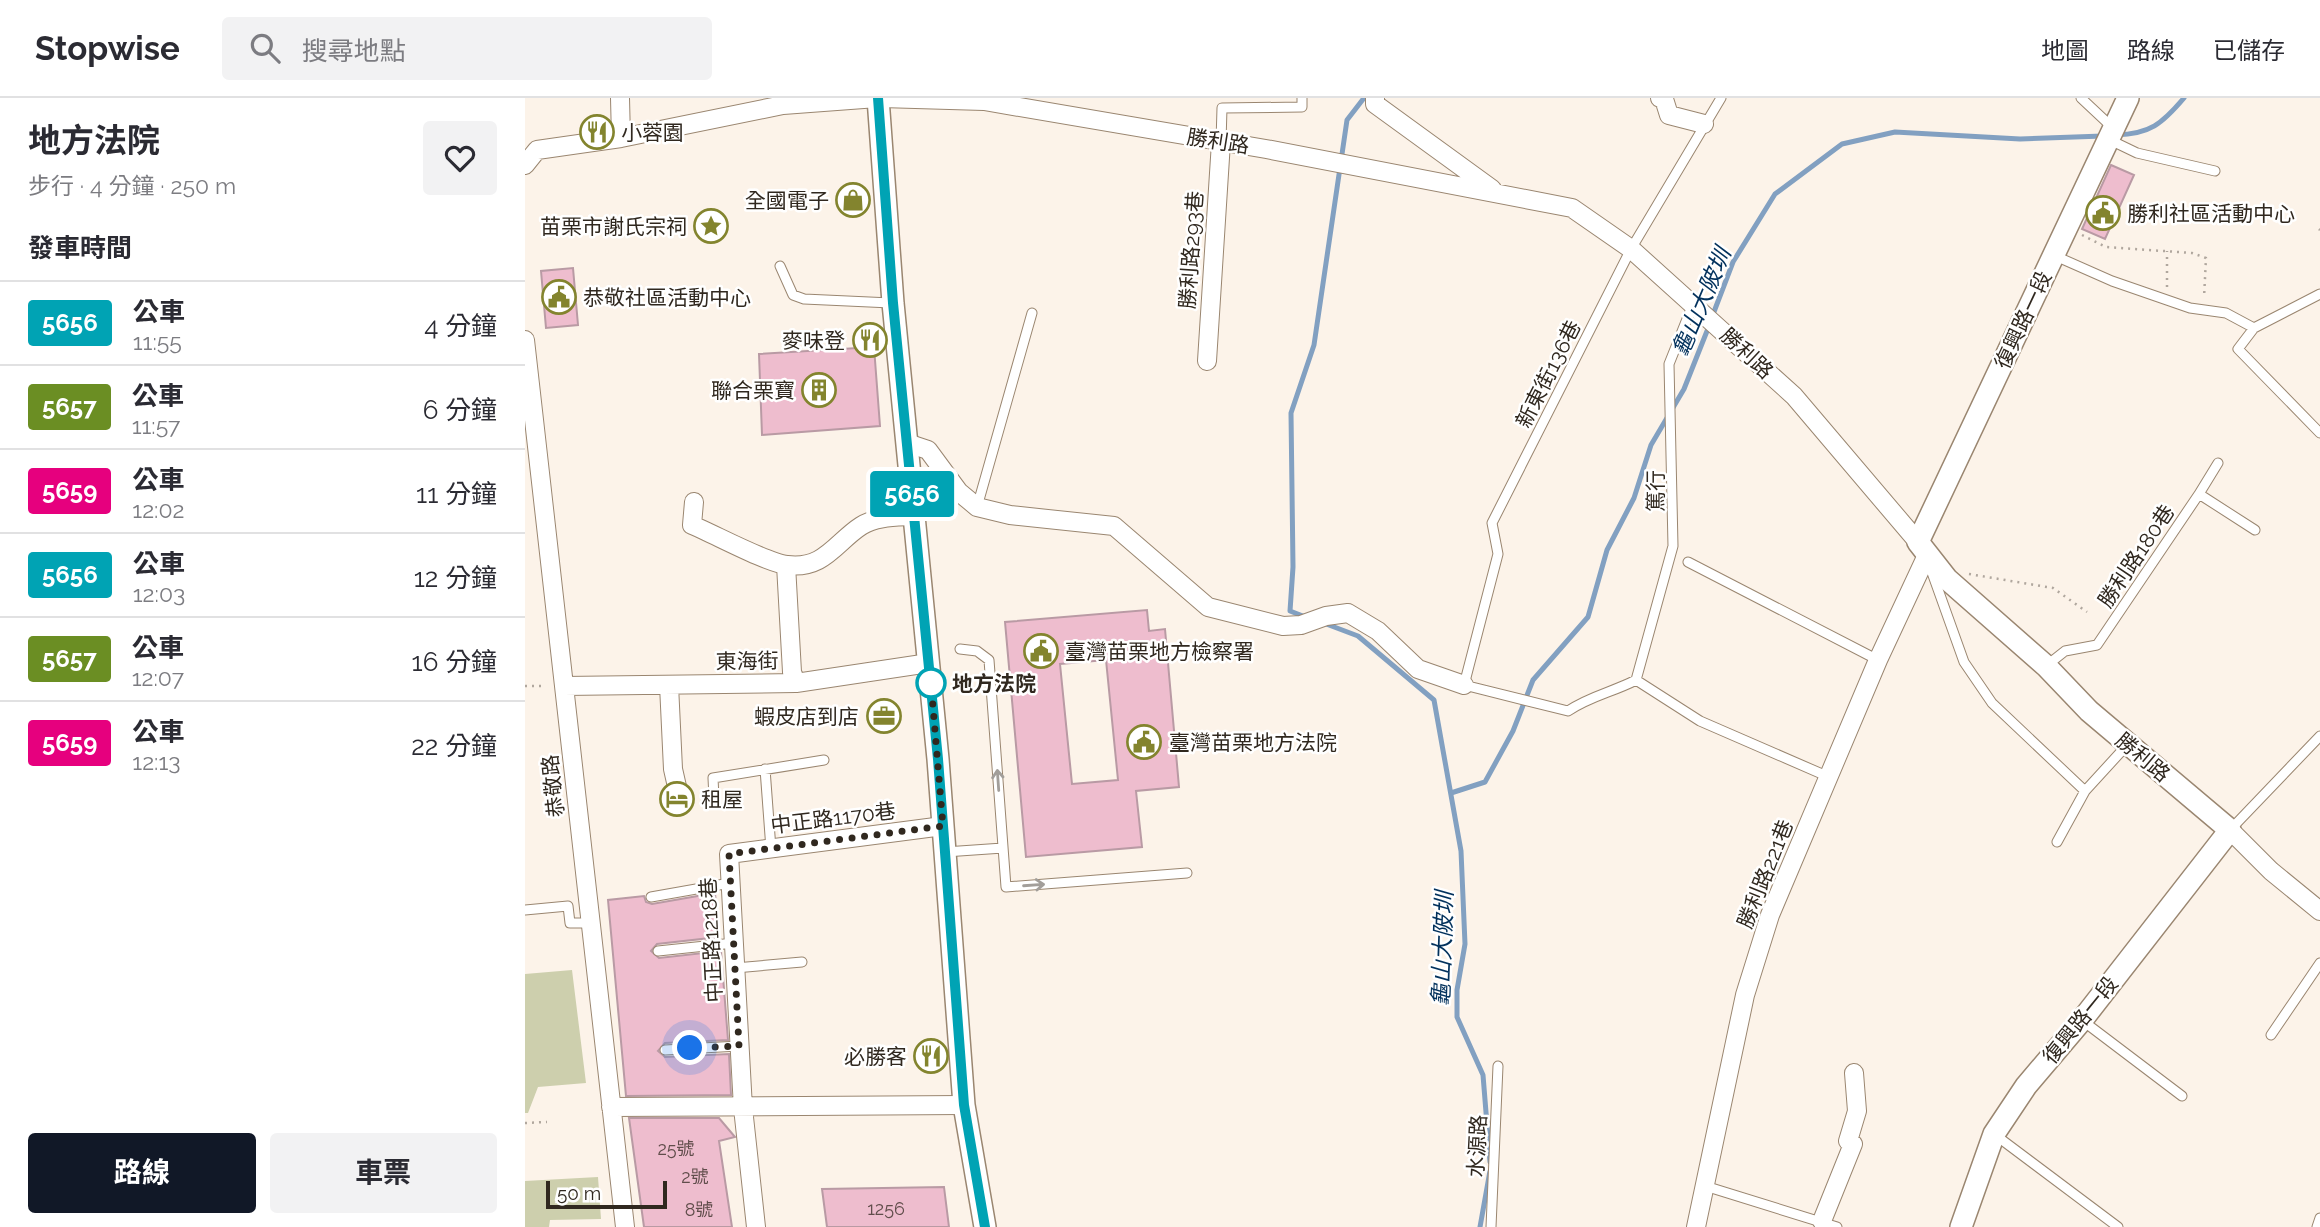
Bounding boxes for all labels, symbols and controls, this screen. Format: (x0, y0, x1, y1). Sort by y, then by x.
search box (222, 17, 712, 80)
text: Stopwise (35, 29, 180, 68)
icon: search (246, 29, 284, 67)
text: 搜尋地點 (302, 36, 406, 66)
text: 地圖 (2041, 36, 2089, 65)
text: 路線 (2127, 36, 2175, 65)
text: 已儲存 (2213, 36, 2285, 65)
restaurant icon: 小蓉園 (578, 113, 616, 151)
place label: 小蓉園 (621, 120, 684, 145)
text: 地方法院 (28, 121, 160, 160)
button: heart (423, 121, 497, 195)
street label: 勝利路 (1185, 124, 1251, 158)
text: 步行 · 4 分鐘 · 250 m (28, 172, 236, 199)
shop icon: 全國電子 (834, 181, 872, 219)
place label: 全國電子 (745, 188, 829, 213)
street label: 勝利路293巷 (1174, 190, 1208, 310)
public building icon: 勝利社區活動中心 (2084, 194, 2122, 232)
place label: 勝利社區活動中心 (2127, 201, 2295, 226)
place icon: 苗栗市謝氏宗祠 (692, 207, 730, 245)
place label: 苗栗市謝氏宗祠 (540, 214, 687, 239)
text: 發車時間 (28, 233, 132, 263)
water label: 龜山大陂圳 (1666, 241, 1737, 360)
street label: 復興路一段 (1989, 267, 2057, 373)
public building icon: 恭敬社區活動中心 (540, 278, 578, 316)
place label: 恭敬社區活動中心 (583, 285, 751, 310)
text: 公車 (133, 297, 185, 327)
text: 5656 (42, 308, 98, 337)
text: 4 分鐘 (424, 311, 497, 341)
street label: 新東街136巷 (1510, 316, 1586, 432)
restaurant icon: 麥味登 (851, 321, 889, 359)
street label: 勝利路 (1715, 322, 1779, 384)
text: 11:55 (133, 328, 182, 355)
place label: 麥味登 (782, 328, 845, 353)
building icon: 聯合栗寶 (800, 371, 838, 409)
place label: 聯合栗寶 (711, 378, 795, 403)
text: 公車 (132, 381, 184, 411)
text: 5657 (42, 392, 97, 421)
text: 6 分鐘 (423, 395, 497, 425)
text: 11:57 (132, 412, 180, 439)
text: 公車 (132, 465, 184, 495)
street label: 篤行 (1643, 470, 1668, 512)
line badge: 5656 (863, 471, 961, 517)
text: 5659 (42, 476, 97, 505)
text: 11 分鐘 (416, 479, 497, 509)
text: 5656 (884, 479, 940, 508)
text: 12:02 (132, 496, 185, 523)
street label: 勝利路180巷 (2093, 500, 2179, 612)
text: 公車 (133, 549, 185, 579)
text: 5656 (42, 560, 98, 589)
text: 12 分鐘 (414, 563, 497, 593)
text: 12:03 (133, 580, 185, 607)
public building icon: 臺灣苗栗地方檢察署 (1022, 632, 1060, 670)
text: 公車 (132, 633, 184, 663)
place label: 臺灣苗栗地方檢察署 (1065, 639, 1254, 664)
text: 5657 (42, 644, 97, 673)
text: 16 分鐘 (412, 647, 497, 677)
street label: 東海街 (715, 648, 779, 674)
text: 12:07 (132, 664, 184, 691)
marker: 地方法院 (916, 668, 946, 698)
place label: 地方法院 (952, 671, 1036, 696)
office icon: 蝦皮店到店 (865, 697, 903, 735)
place label: 蝦皮店到店 (754, 704, 859, 729)
text: 公車 (132, 717, 184, 747)
public building icon: 臺灣苗栗地方法院 (1125, 723, 1163, 761)
street label: 勝利路 (2111, 727, 2175, 787)
text: 5659 (42, 728, 97, 757)
place label: 臺灣苗栗地方法院 (1169, 730, 1337, 755)
text: 22 分鐘 (411, 731, 497, 761)
text: 12:13 (132, 748, 181, 775)
street label: 恭敬路 (537, 753, 569, 819)
one-way arrow (991, 769, 1004, 791)
hotel icon: 租屋 (658, 780, 696, 818)
place label: 租屋 (701, 787, 743, 812)
street label: 中正路1170巷 (769, 798, 897, 838)
street label: 勝利路221巷 (1732, 816, 1798, 932)
street label: 中正路1218巷 (695, 877, 727, 1003)
one-way arrow (1022, 878, 1045, 891)
water label: 龜山大陂圳 (1427, 888, 1458, 1007)
street label: 復興路一段 (2037, 971, 2123, 1069)
your location (672, 1030, 707, 1065)
restaurant icon: 必勝客 (912, 1037, 950, 1075)
place label: 必勝客 (844, 1044, 907, 1069)
street label: 水源路 (1463, 1114, 1491, 1178)
button: 路線 (28, 1133, 256, 1213)
button: 車票 (270, 1133, 497, 1213)
house number: 25號 (657, 1138, 695, 1159)
house number: 2號 (681, 1166, 709, 1187)
scale bar (546, 1178, 667, 1210)
text: 50 m (557, 1182, 601, 1204)
house number: 1256 (867, 1198, 905, 1219)
house number: 8號 (685, 1199, 713, 1220)

